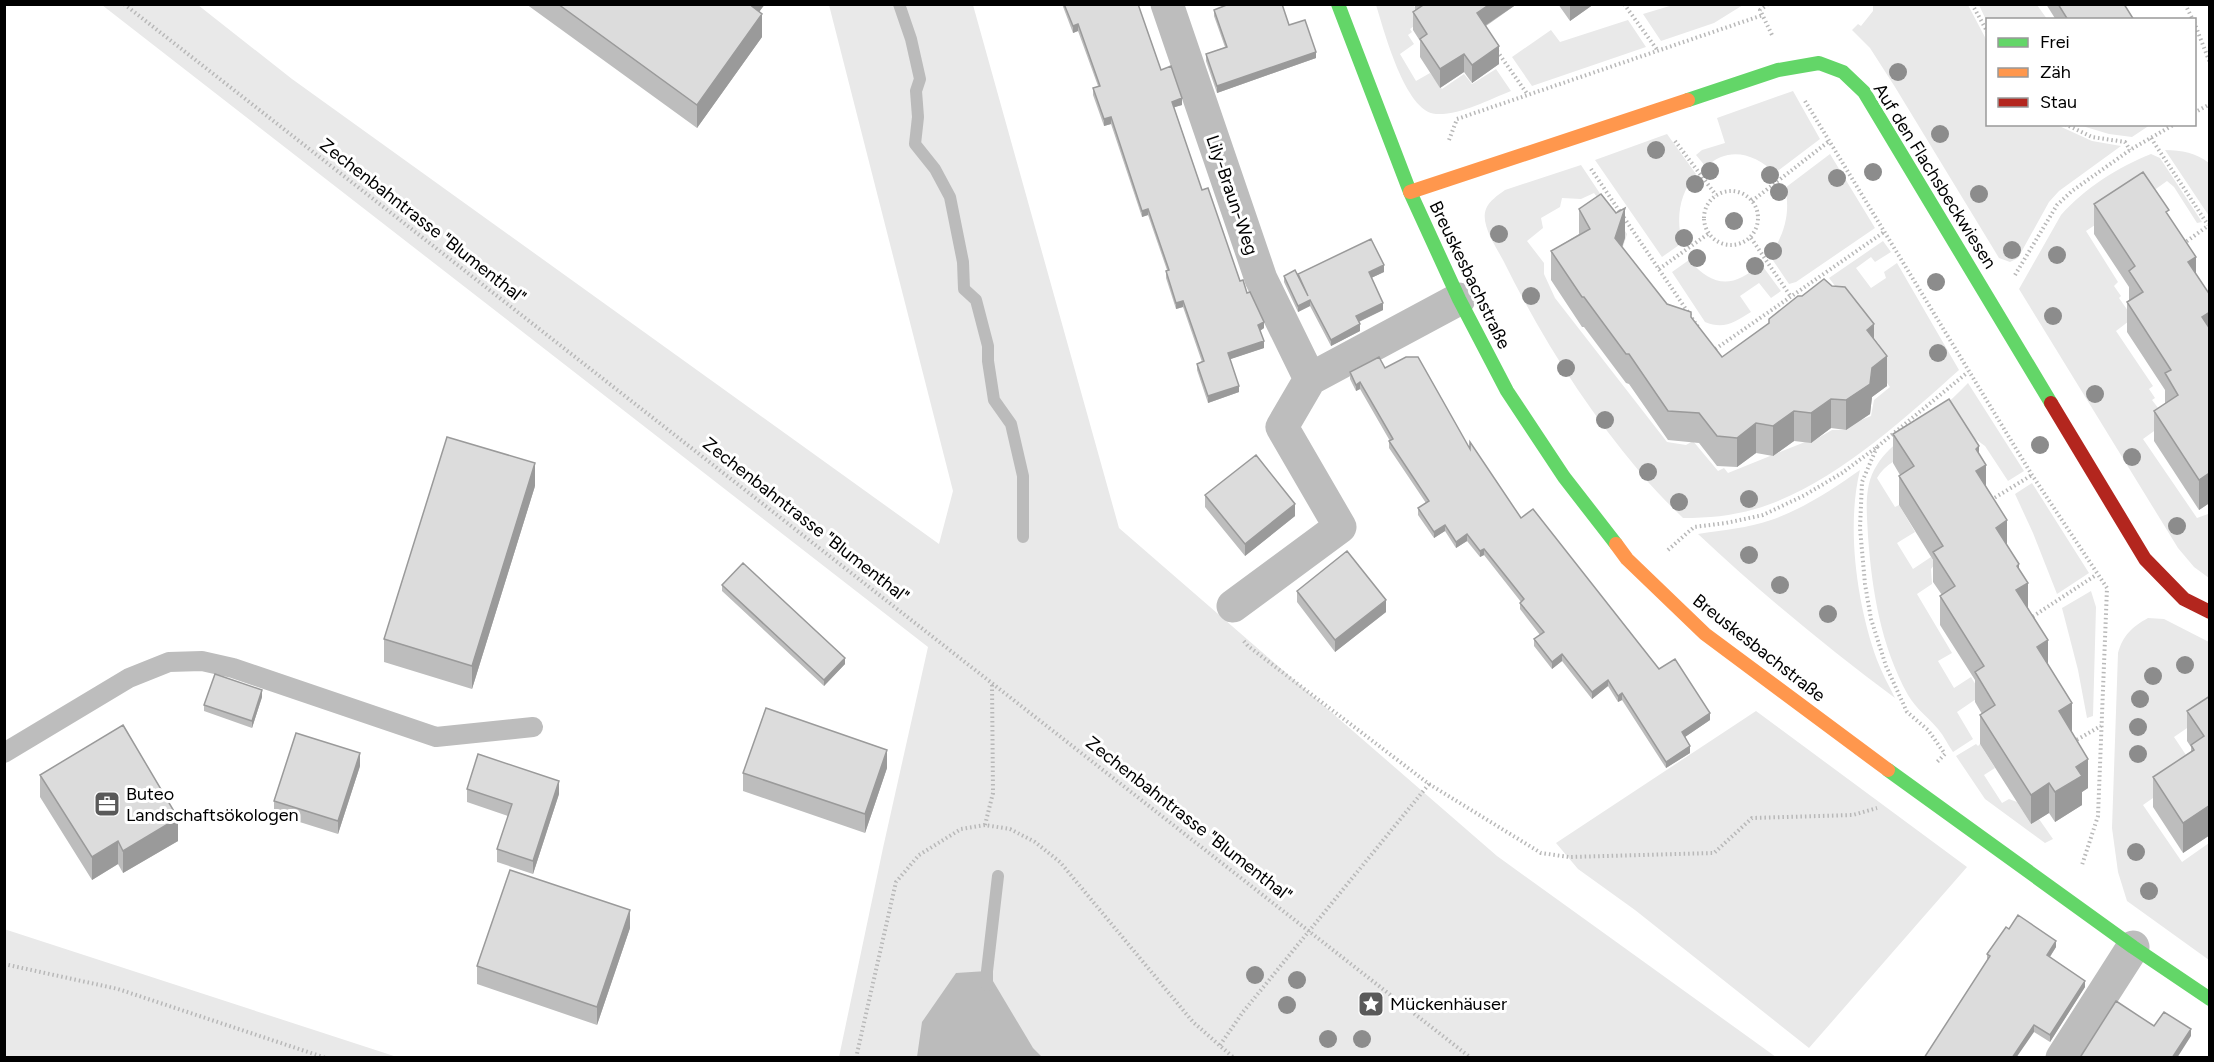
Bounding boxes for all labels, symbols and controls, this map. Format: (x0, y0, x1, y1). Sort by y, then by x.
legend (1986, 18, 2196, 126)
text: Frei (2040, 31, 2070, 53)
text: Zäh (2040, 61, 2071, 83)
street label: Auf den Flachsbeckwiesen (1869, 79, 2001, 273)
text: Stau (2040, 91, 2077, 113)
street label: Lily-Braun-Weg (1201, 132, 1263, 258)
street label: Zechenbahntrasse "Blumenthal" (315, 134, 531, 308)
street label: Breuskesbachstraße (1425, 197, 1515, 353)
street label: Zechenbahntrasse "Blumenthal" (698, 433, 914, 607)
street label: Breuskesbachstraße (1688, 589, 1830, 707)
street label: Zechenbahntrasse "Blumenthal" (1081, 732, 1297, 906)
place label: Buteo Landschaftsökologen (126, 783, 299, 826)
office icon: Buteo Landschaftsökologen (92, 789, 122, 819)
place icon: Mückenhäuser (1356, 989, 1386, 1019)
place label: Mückenhäuser (1390, 993, 1507, 1015)

